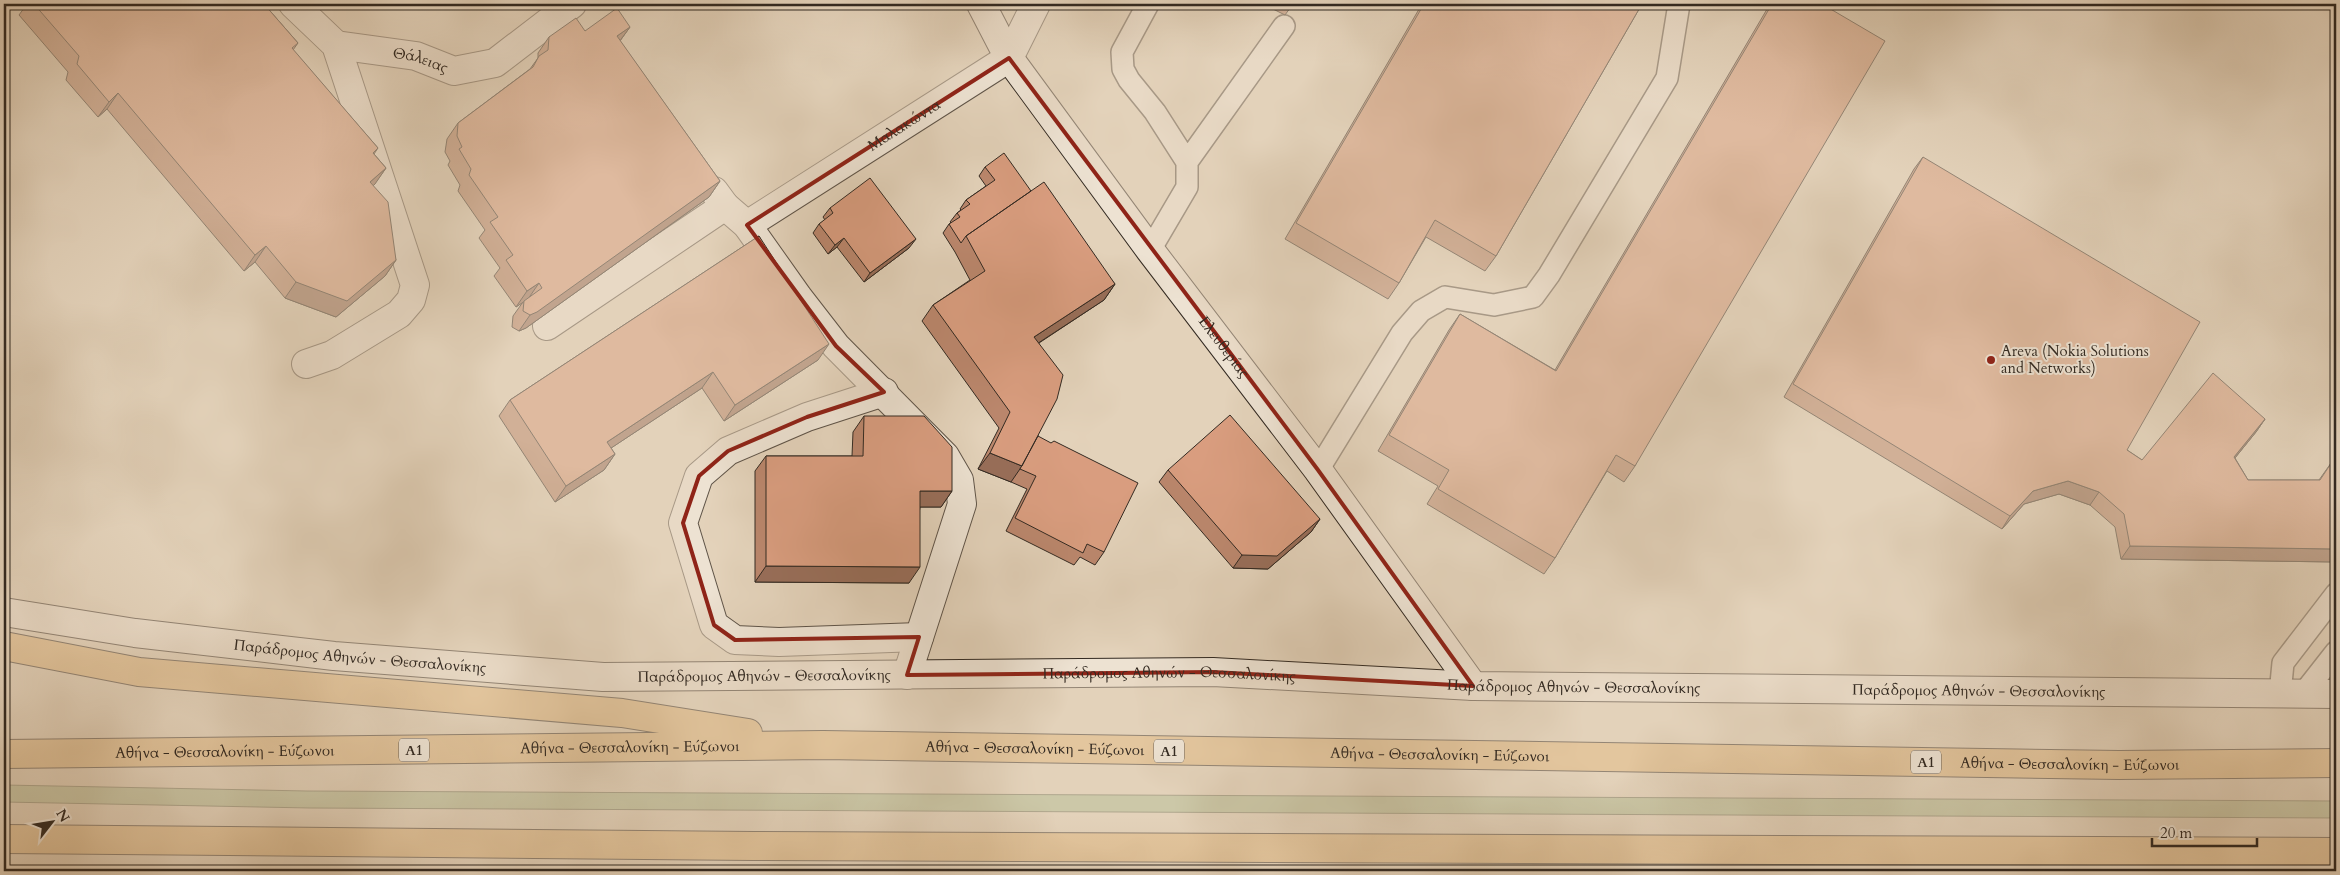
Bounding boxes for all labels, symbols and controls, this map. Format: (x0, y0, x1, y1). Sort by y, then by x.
street label: Θάλειας (392, 43, 452, 78)
street label: Μαλακώντα (864, 94, 944, 156)
street label: Ελευθερίας (1194, 312, 1254, 382)
place label: Areva (Nokia Solutions and Networks) (2001, 341, 2149, 378)
marker: Areva (Nokia Solutions and Networks) (1985, 354, 1997, 366)
street label: Παράδρομος Αθηνών - Θεσσαλονίκης (233, 634, 488, 678)
street label: Παράδρομος Αθηνών - Θεσσαλονίκης (1042, 662, 1297, 686)
street label: Παράδρομος Αθηνών - Θεσσαλονίκης (637, 665, 892, 687)
street label: Παράδρομος Αθηνών - Θεσσαλονίκης (1447, 675, 1701, 698)
street label: Παράδρομος Αθηνών - Θεσσαλονίκης (1852, 680, 2106, 702)
street label: Αθήνα - Θεσσαλονίκη - Εύζωνοι (520, 736, 740, 758)
street label: Αθήνα - Θεσσαλονίκη - Εύζωνοι (925, 737, 1145, 760)
road number: Α1 (399, 738, 429, 762)
road number: Α1 (1154, 739, 1184, 762)
street label: Αθήνα - Θεσσαλονίκη - Εύζωνοι (115, 740, 335, 763)
street label: Αθήνα - Θεσσαλονίκη - Εύζωνοι (1330, 743, 1550, 766)
road number: Α1 (1911, 750, 1941, 774)
street label: Αθήνα - Θεσσαλονίκη - Εύζωνοι (1960, 753, 2180, 775)
north arrow (28, 798, 78, 848)
text: N (51, 805, 74, 826)
scale bar (2152, 815, 2258, 847)
text: 20 m (2160, 823, 2192, 843)

